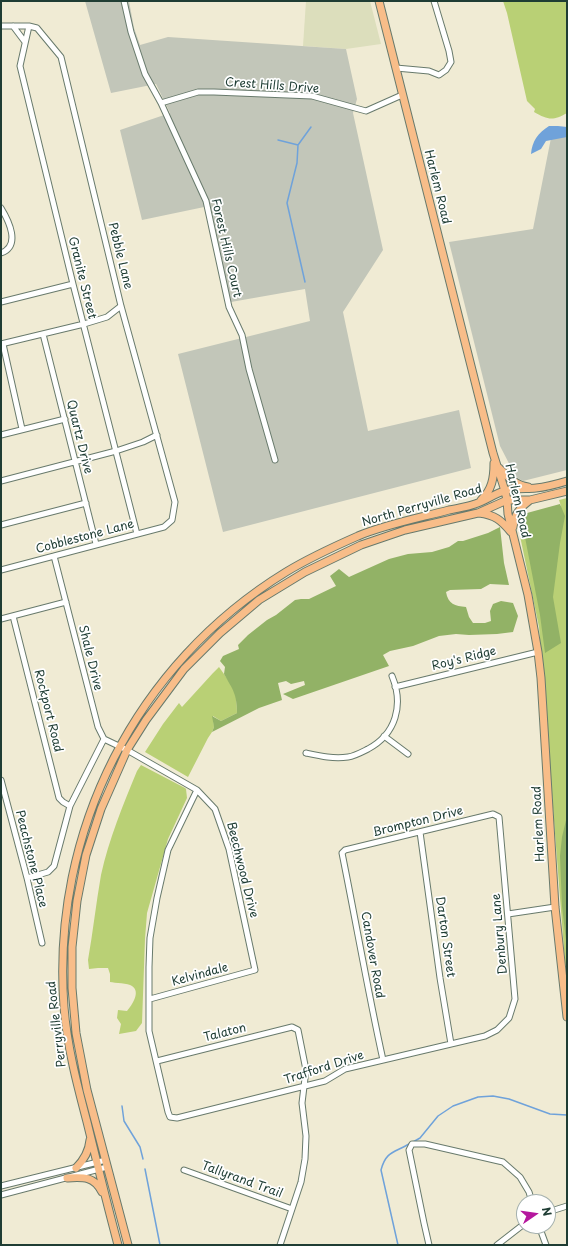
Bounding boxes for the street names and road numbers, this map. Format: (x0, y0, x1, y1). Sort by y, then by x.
street label: Crest Hills Drive (224, 76, 320, 96)
street label: Harlem Road (421, 148, 453, 226)
street label: Forest Hills Court (208, 197, 244, 299)
street label: Pebble Lane (105, 221, 135, 291)
street label: Granite Street (65, 235, 99, 321)
street label: Quartz Drive (63, 399, 95, 475)
street label: Harlem Road (501, 462, 533, 540)
street label: North Perryville Road (360, 482, 484, 530)
street label: Cobblestone Lane (34, 517, 136, 557)
street label: Shale Drive (75, 624, 105, 692)
street label: Roy's Ridge (430, 644, 498, 674)
street label: Rockport Road (31, 668, 65, 754)
street label: Harlem Road (530, 786, 548, 862)
street label: Brompton Drive (371, 804, 465, 840)
street label: Peachstone Place (12, 809, 50, 909)
street label: Beechwood Drive (223, 821, 261, 919)
street label: Denbury Lane (489, 893, 511, 975)
street label: Darton Street (432, 896, 458, 978)
street label: Candover Road (357, 911, 387, 999)
street label: Kelvindale (170, 961, 230, 989)
street label: Perryville Road (45, 980, 69, 1068)
street label: Talaton (202, 1021, 248, 1045)
street label: Trafford Drive (282, 1048, 366, 1088)
street label: Tallyrand Trail (199, 1159, 285, 1201)

